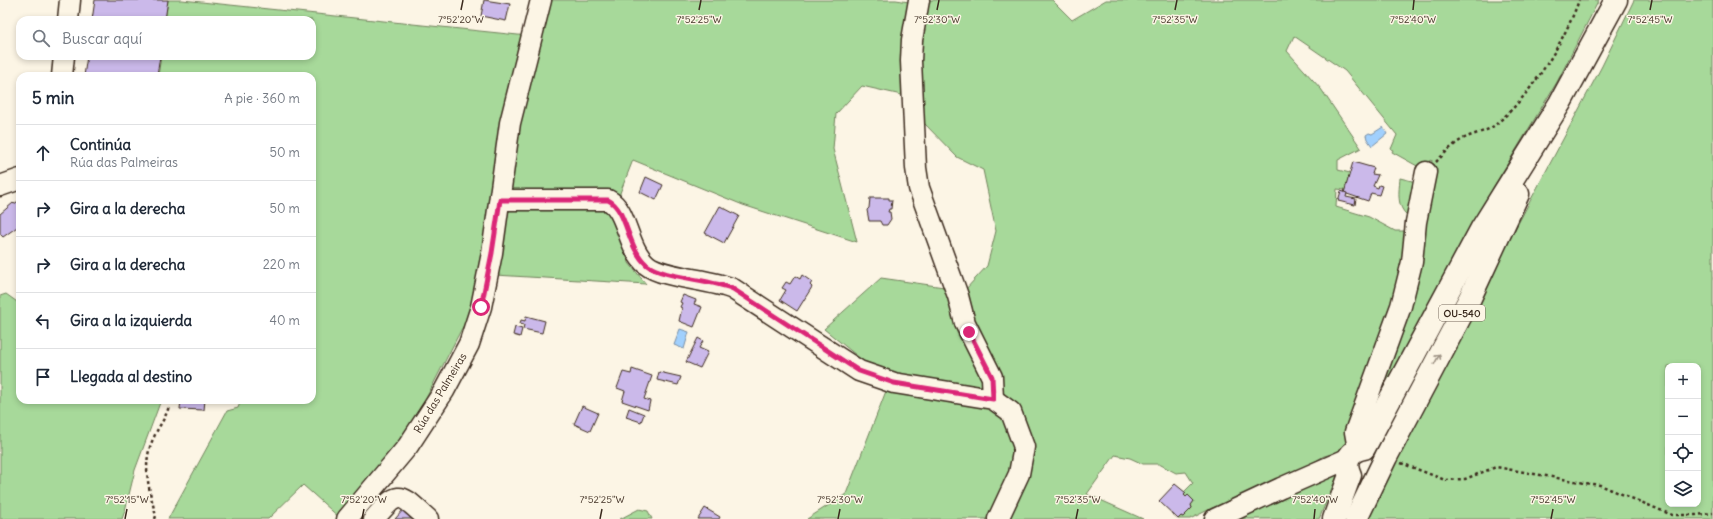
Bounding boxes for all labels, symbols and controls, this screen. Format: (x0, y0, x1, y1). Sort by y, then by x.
text: 7°52'20"W (438, 13, 484, 26)
text: 7°52'25"W (676, 13, 722, 26)
text: 7°52'30"W (914, 13, 960, 26)
text: 7°52'35"W (1152, 13, 1198, 26)
text: 7°52'40"W (1390, 13, 1436, 26)
text: 7°52'45"W (1627, 13, 1673, 26)
search box (16, 16, 316, 60)
icon: search (30, 27, 52, 49)
text: Buscar aquí (62, 29, 142, 48)
text: 5 min (32, 87, 74, 109)
text: A pie · 360 m (224, 90, 300, 107)
text: Continúa (70, 135, 131, 154)
icon: ahead (32, 142, 54, 164)
text: 50 m (269, 144, 300, 161)
text: Rúa das Palmeiras (70, 154, 178, 171)
icon: right (32, 198, 54, 220)
text: Gira a la derecha (70, 199, 185, 218)
text: 50 m (269, 200, 300, 217)
icon: right (32, 254, 54, 276)
text: Gira a la derecha (70, 255, 185, 274)
text: 220 m (263, 256, 300, 273)
route start (472, 298, 490, 316)
road number: OU-540 (1439, 305, 1485, 321)
icon: left (32, 310, 54, 332)
text: Gira a la izquierda (70, 311, 192, 330)
text: 40 m (269, 312, 300, 329)
route end (960, 323, 978, 341)
street label: Rúa das Palmeiras (410, 350, 470, 436)
one-way arrow (1433, 353, 1441, 365)
map controls (1665, 363, 1701, 507)
button: + (1665, 363, 1701, 399)
icon: arrive (32, 366, 54, 388)
text: Llegada al destino (70, 367, 192, 386)
button: − (1665, 399, 1701, 435)
button: locate (1665, 435, 1701, 471)
button: layers (1665, 471, 1701, 507)
text: 7°52'15"W (105, 493, 149, 506)
text: 7°52'20"W (341, 493, 387, 506)
text: 7°52'25"W (579, 493, 625, 506)
text: 7°52'30"W (817, 493, 863, 506)
text: 7°52'35"W (1055, 493, 1101, 506)
text: 7°52'40"W (1292, 493, 1338, 506)
text: 7°52'45"W (1530, 493, 1576, 506)

